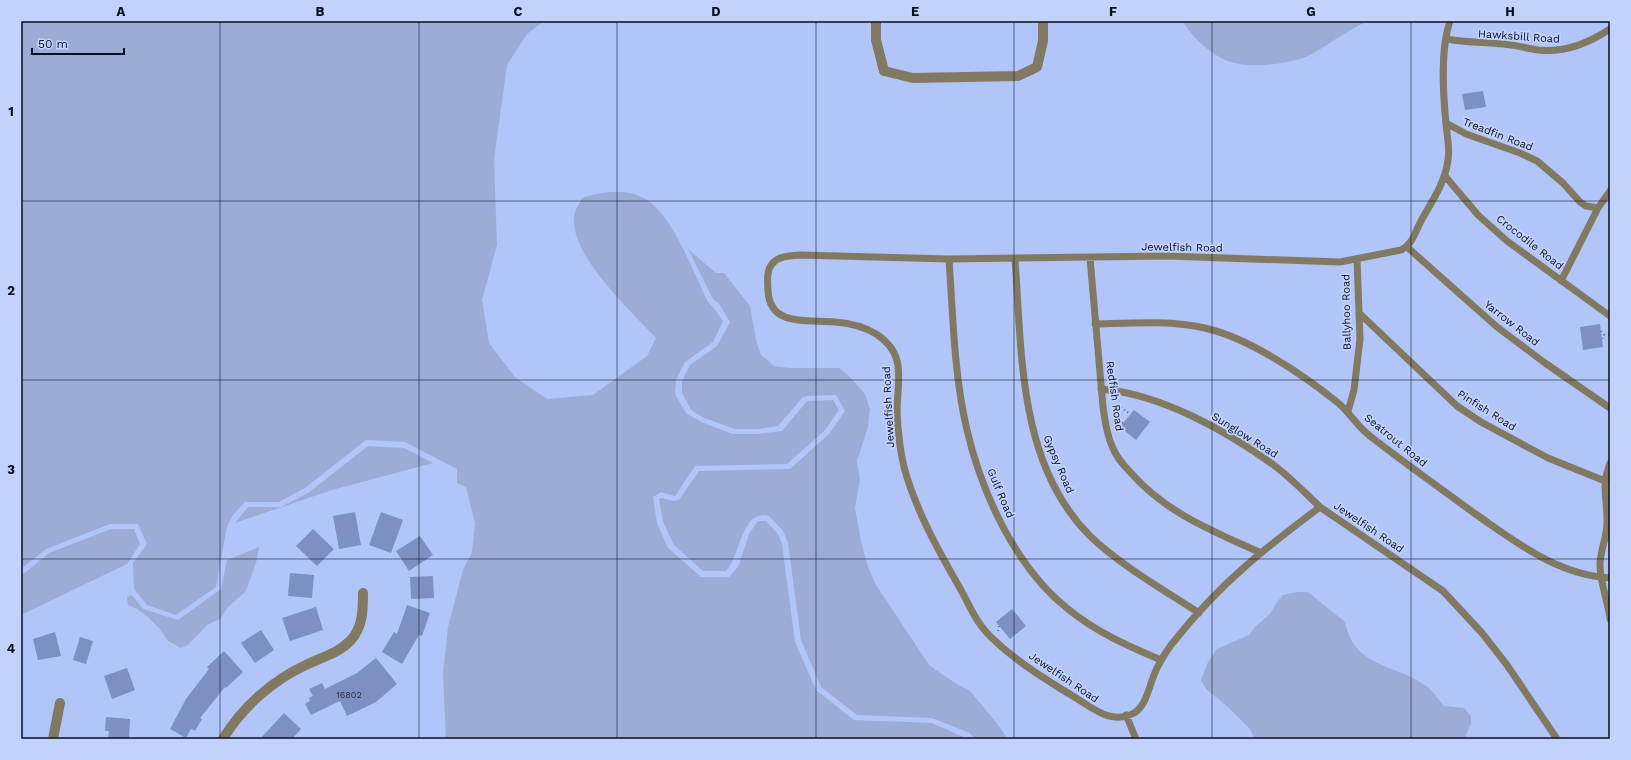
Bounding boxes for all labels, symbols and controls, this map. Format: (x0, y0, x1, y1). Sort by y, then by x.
text: A (117, 4, 126, 19)
text: B (316, 4, 325, 19)
text: C (514, 4, 523, 19)
text: D (711, 4, 721, 19)
text: E (911, 4, 919, 19)
text: F (1109, 4, 1117, 19)
text: G (1306, 4, 1316, 19)
text: H (1505, 4, 1515, 19)
street label: Hawksbill Road (1478, 27, 1560, 46)
scale bar (32, 30, 124, 56)
text: 50 m (38, 37, 68, 51)
text: 1 (8, 104, 14, 119)
street label: Treadfin Road (1461, 115, 1535, 154)
street label: Crocodile Road (1494, 212, 1566, 273)
street label: Jewelfish Road (1141, 240, 1223, 255)
street label: Ballyhoo Road (1339, 274, 1354, 350)
text: 2 (7, 283, 15, 298)
street label: Yarrow Road (1482, 298, 1542, 349)
street label: Redfish Road (1103, 360, 1126, 432)
street label: Jewelfish Road (880, 366, 897, 448)
street label: Pinfish Road (1455, 387, 1519, 434)
street label: Sunglow Road (1209, 410, 1280, 461)
street label: Seatrout Road (1362, 411, 1430, 470)
street label: Gypsy Road (1040, 433, 1077, 495)
text: 3 (7, 462, 15, 477)
street label: Gulf Road (984, 466, 1017, 520)
street label: Jewelfish Road (1331, 499, 1406, 556)
text: 4 (7, 641, 16, 656)
street label: Jewelfish Road (1026, 649, 1101, 706)
house number: 16802 (336, 690, 362, 700)

